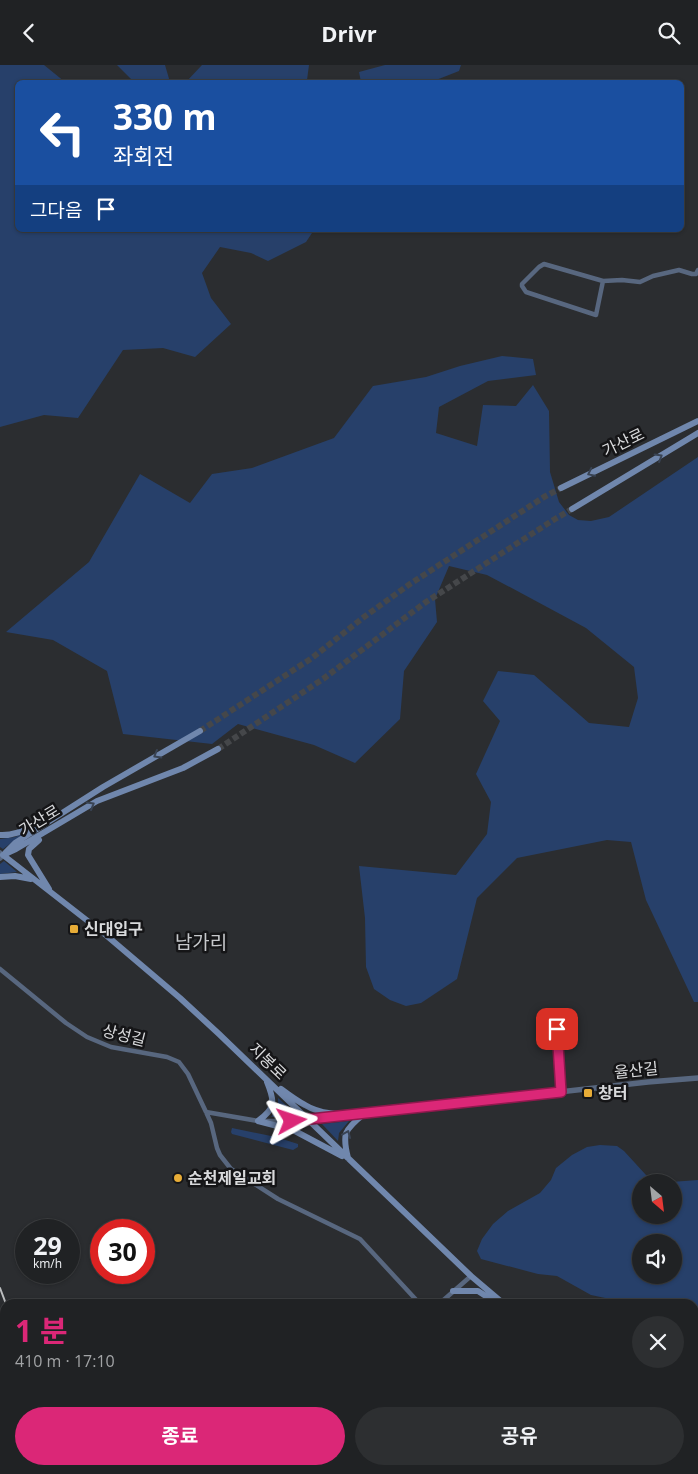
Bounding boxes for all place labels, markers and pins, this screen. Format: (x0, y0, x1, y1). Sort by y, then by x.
place label: 신대입구 (84, 918, 143, 940)
marker: 신대입구 (68, 923, 80, 935)
pin (536, 1008, 578, 1050)
place label: 창터 (598, 1082, 627, 1104)
marker: 창터 (582, 1087, 594, 1099)
place label: 순천제일교회 (188, 1167, 276, 1189)
marker: 순천제일교회 (172, 1172, 184, 1184)

